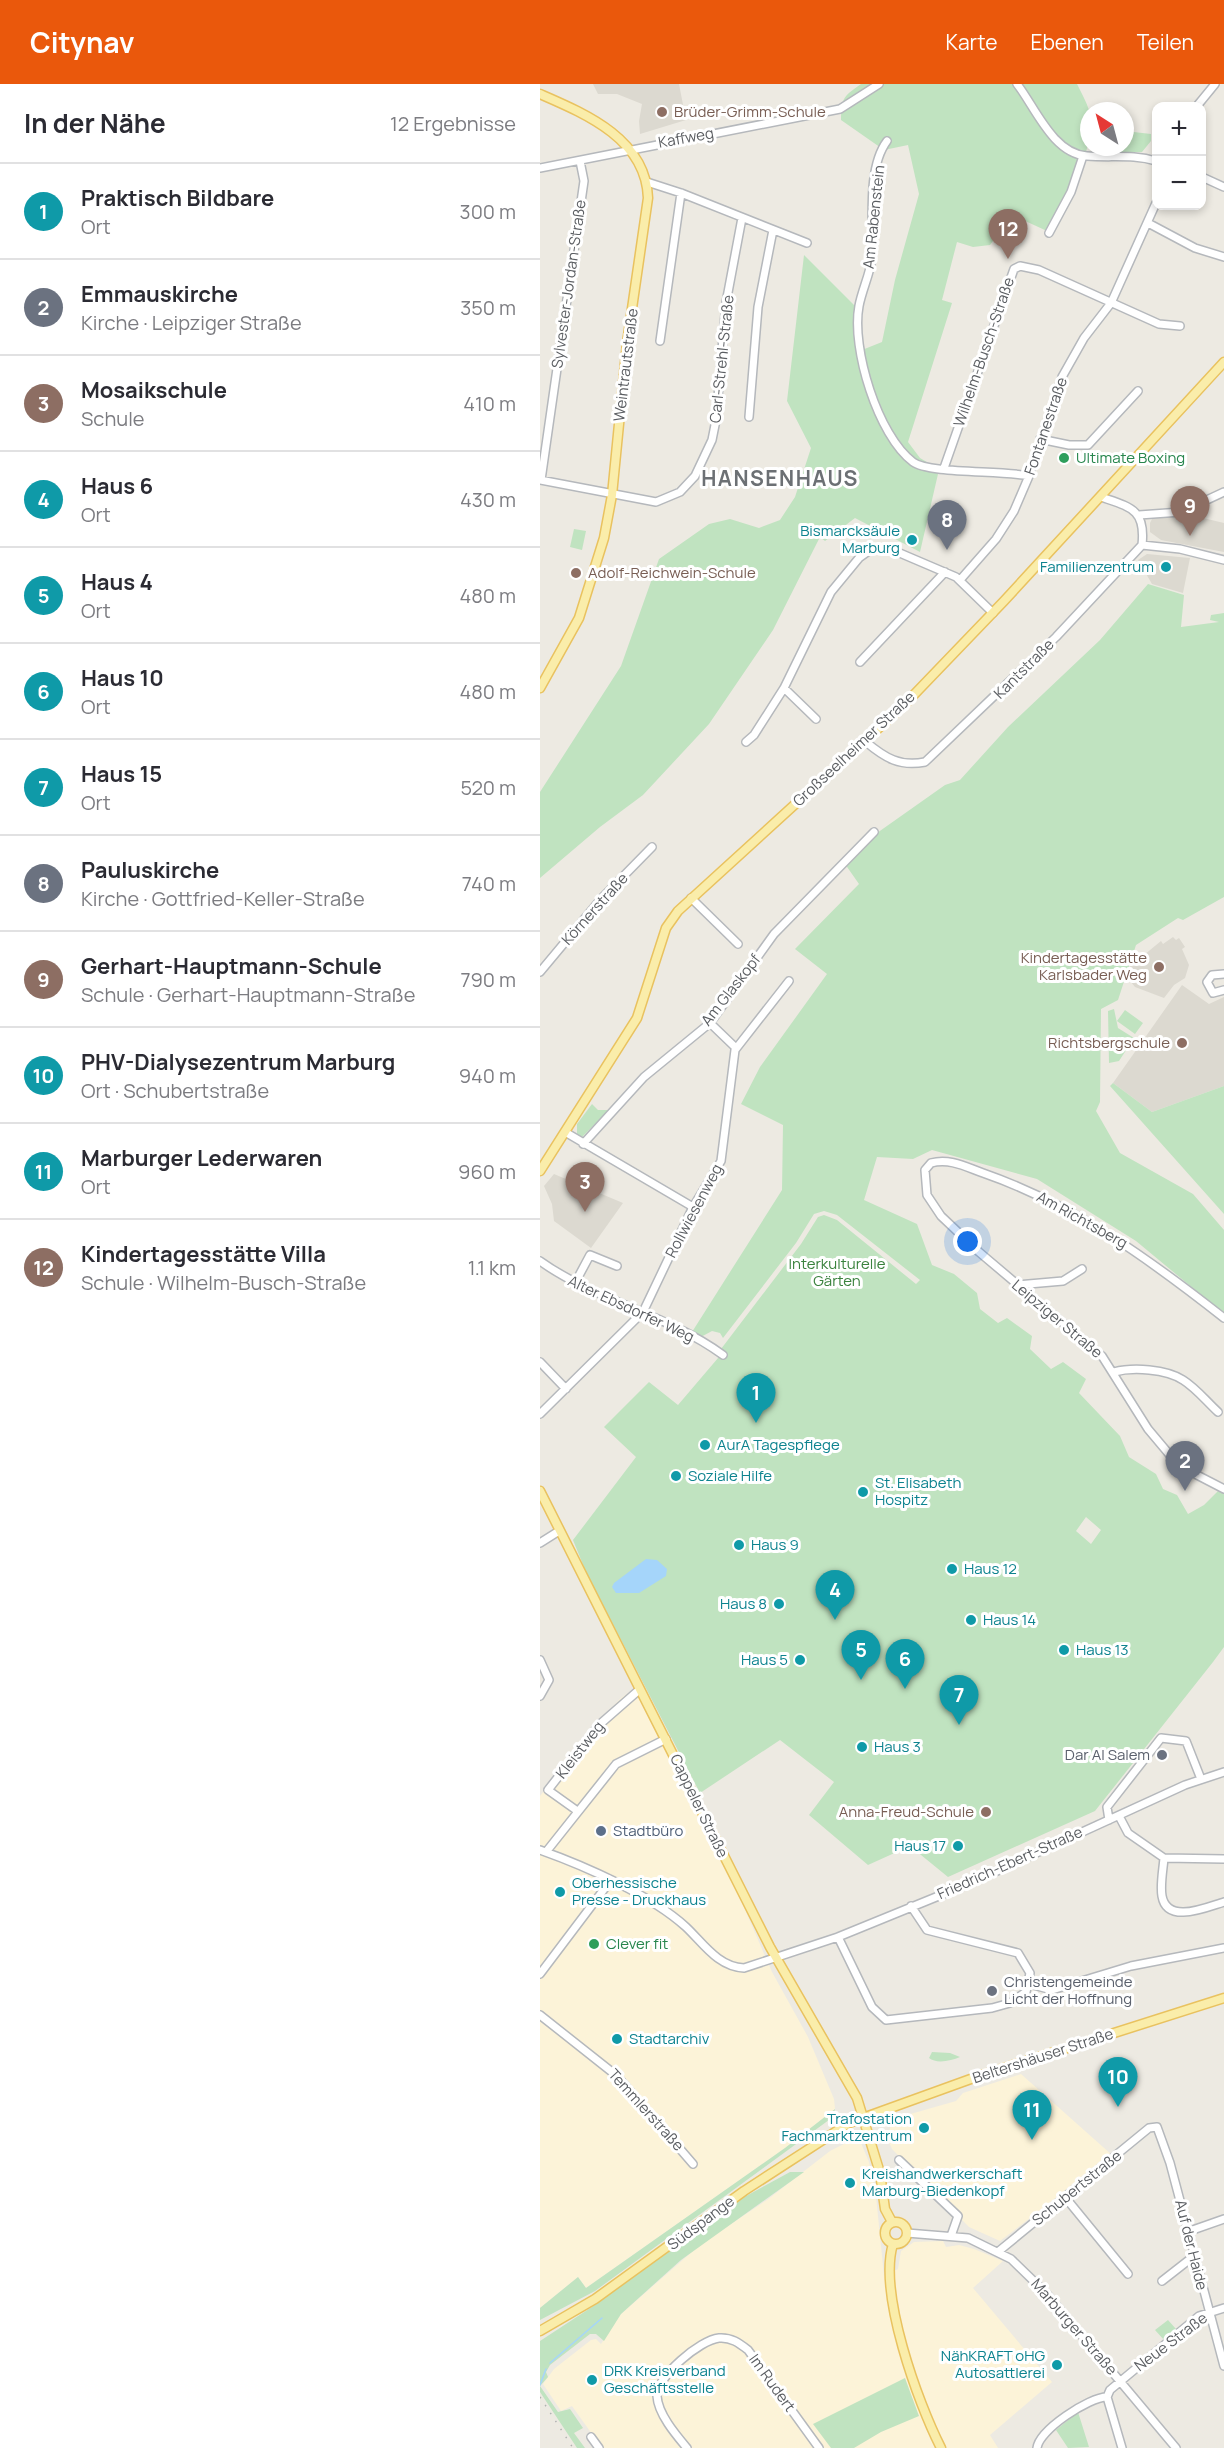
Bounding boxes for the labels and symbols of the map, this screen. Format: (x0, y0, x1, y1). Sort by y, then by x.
place label: Brüder-Grimm-Schule (674, 101, 826, 122)
north arrow (1080, 102, 1134, 156)
marker: Brüder-Grimm-Schule (655, 105, 669, 119)
street label: Kaffweg (656, 122, 715, 153)
street label: Am Rabenstein (858, 164, 889, 270)
street label: Sylvester-Jordan-Straße (546, 198, 591, 370)
pin: 12 (988, 210, 1028, 259)
street label: Wilhelm-Busch-Straße (948, 274, 1019, 429)
street label: Carl-Strehl-Straße (704, 294, 739, 424)
street label: Weintrautstraße (608, 307, 643, 423)
street label: Fontanestraße (1019, 374, 1072, 478)
place label: Ultimate Boxing (1076, 447, 1185, 468)
marker: Ultimate Boxing (1057, 451, 1071, 465)
district label: HANSENHAUS (701, 464, 859, 492)
pin: 9 (1170, 486, 1210, 536)
pin: 8 (928, 500, 966, 550)
place label: Bismarcksäule Marburg (800, 520, 900, 558)
marker: Bismarcksäule Marburg (905, 533, 919, 547)
place label: Familienzentrum (1040, 556, 1154, 577)
marker: Familienzentrum (1159, 560, 1173, 574)
place label: Adolf-Reichwein-Schule (588, 562, 756, 583)
marker: Adolf-Reichwein-Schule (569, 566, 583, 580)
street label: Kantstraße (989, 634, 1059, 703)
street label: Großseelheimer Straße (788, 686, 920, 811)
street label: Körnerstraße (557, 868, 633, 949)
place label: Kindertagesstätte Karlsbader Weg (1021, 947, 1147, 985)
street label: Am Glaskopf (696, 949, 766, 1030)
marker: Kindertagesstätte Karlsbader Weg (1152, 960, 1166, 974)
place label: Richtsbergschule (1048, 1032, 1170, 1053)
marker: Richtsbergschule (1175, 1036, 1189, 1050)
street label: Rollwiesenweg (660, 1160, 727, 1261)
pin: 3 (566, 1162, 604, 1212)
street label: Am Richtsberg (1033, 1186, 1131, 1253)
your location (953, 1227, 982, 1256)
park label: Interkulturelle Gärten (789, 1253, 886, 1291)
street label: Alter Ebsdorfer Weg (565, 1270, 698, 1347)
street label: Leipziger Straße (1008, 1274, 1107, 1363)
pin: 1 (736, 1374, 776, 1423)
place label: AurA Tagespflege (717, 1434, 840, 1455)
marker: AurA Tagespflege (698, 1438, 712, 1452)
pin: 2 (1166, 1442, 1204, 1491)
place label: Soziale Hilfe (688, 1465, 772, 1486)
marker: Soziale Hilfe (669, 1469, 683, 1483)
place label: St. Elisabeth Hospitz (875, 1472, 961, 1510)
marker: St. Elisabeth Hospitz (856, 1485, 870, 1499)
place label: Haus 9 (751, 1534, 799, 1555)
marker: Haus 9 (732, 1538, 746, 1552)
place label: Haus 12 (964, 1558, 1017, 1579)
marker: Haus 12 (945, 1562, 959, 1576)
pin: 4 (816, 1570, 854, 1620)
place label: Haus 8 (720, 1593, 767, 1614)
marker: Haus 8 (772, 1597, 786, 1611)
place label: Haus 14 (983, 1609, 1036, 1630)
marker: Haus 14 (964, 1613, 978, 1627)
pin: 5 (842, 1630, 880, 1680)
place label: Haus 13 (1076, 1639, 1129, 1660)
pin: 6 (886, 1640, 925, 1689)
marker: Haus 13 (1057, 1643, 1071, 1657)
place label: Haus 5 (741, 1649, 788, 1670)
marker: Haus 5 (793, 1653, 807, 1667)
pin: 7 (940, 1676, 978, 1725)
street label: Kleistweg (551, 1717, 609, 1783)
place label: Haus 3 (874, 1736, 921, 1757)
marker: Haus 3 (855, 1740, 869, 1754)
place label: Dar Al Salem (1065, 1744, 1150, 1765)
marker: Dar Al Salem (1155, 1748, 1169, 1762)
street label: Cappeler Straße (665, 1751, 734, 1861)
place label: Anna-Freud-Schule (839, 1801, 974, 1822)
marker: Anna-Freud-Schule (979, 1805, 993, 1819)
place label: Stadtbüro (613, 1820, 684, 1841)
street label: Friedrich-Ebert-Straße (934, 1821, 1086, 1904)
marker: Stadtbüro (594, 1824, 608, 1838)
place label: Haus 17 (894, 1835, 946, 1856)
marker: Haus 17 (951, 1839, 965, 1853)
place label: Oberhessische Presse - Druckhaus (572, 1872, 706, 1910)
marker: Oberhessische Presse - Druckhaus (553, 1885, 567, 1899)
place label: Clever fit (606, 1933, 668, 1954)
marker: Clever fit (587, 1937, 601, 1951)
place label: Christengemeinde Licht der Hoffnung (1004, 1971, 1133, 2009)
marker: Christengemeinde Licht der Hoffnung (985, 1984, 999, 1998)
street label: Beltershäuser Straße (970, 2023, 1116, 2088)
place label: Stadtarchiv (629, 2028, 710, 2049)
marker: Stadtarchiv (610, 2032, 624, 2046)
pin: 10 (1098, 2058, 1138, 2107)
street label: Temmlerstraße (604, 2064, 689, 2156)
pin: 11 (1012, 2090, 1052, 2140)
place label: Trafostation Fachmarktzentrum (781, 2108, 912, 2146)
marker: Trafostation Fachmarktzentrum (917, 2121, 931, 2135)
street label: Schubertstraße (1028, 2145, 1126, 2230)
place label: Kreishandwerkerschaft Marburg-Biedenkopf (862, 2163, 1023, 2201)
marker: Kreishandwerkerschaft Marburg-Biedenkopf (843, 2176, 857, 2190)
street label: Südspange (663, 2190, 739, 2255)
street label: Auf der Haide (1170, 2197, 1213, 2293)
street label: Marburger Straße (1027, 2274, 1122, 2380)
street label: Neue Straße (1130, 2307, 1212, 2376)
place label: NähKRAFT oHG Autosattlerei (941, 2345, 1045, 2383)
street label: Im Rudert (744, 2350, 800, 2416)
marker: NähKRAFT oHG Autosattlerei (1050, 2358, 1064, 2372)
place label: DRK Kreisverband Geschäftsstelle (604, 2360, 726, 2398)
marker: DRK Kreisverband Geschäftsstelle (585, 2373, 599, 2387)

